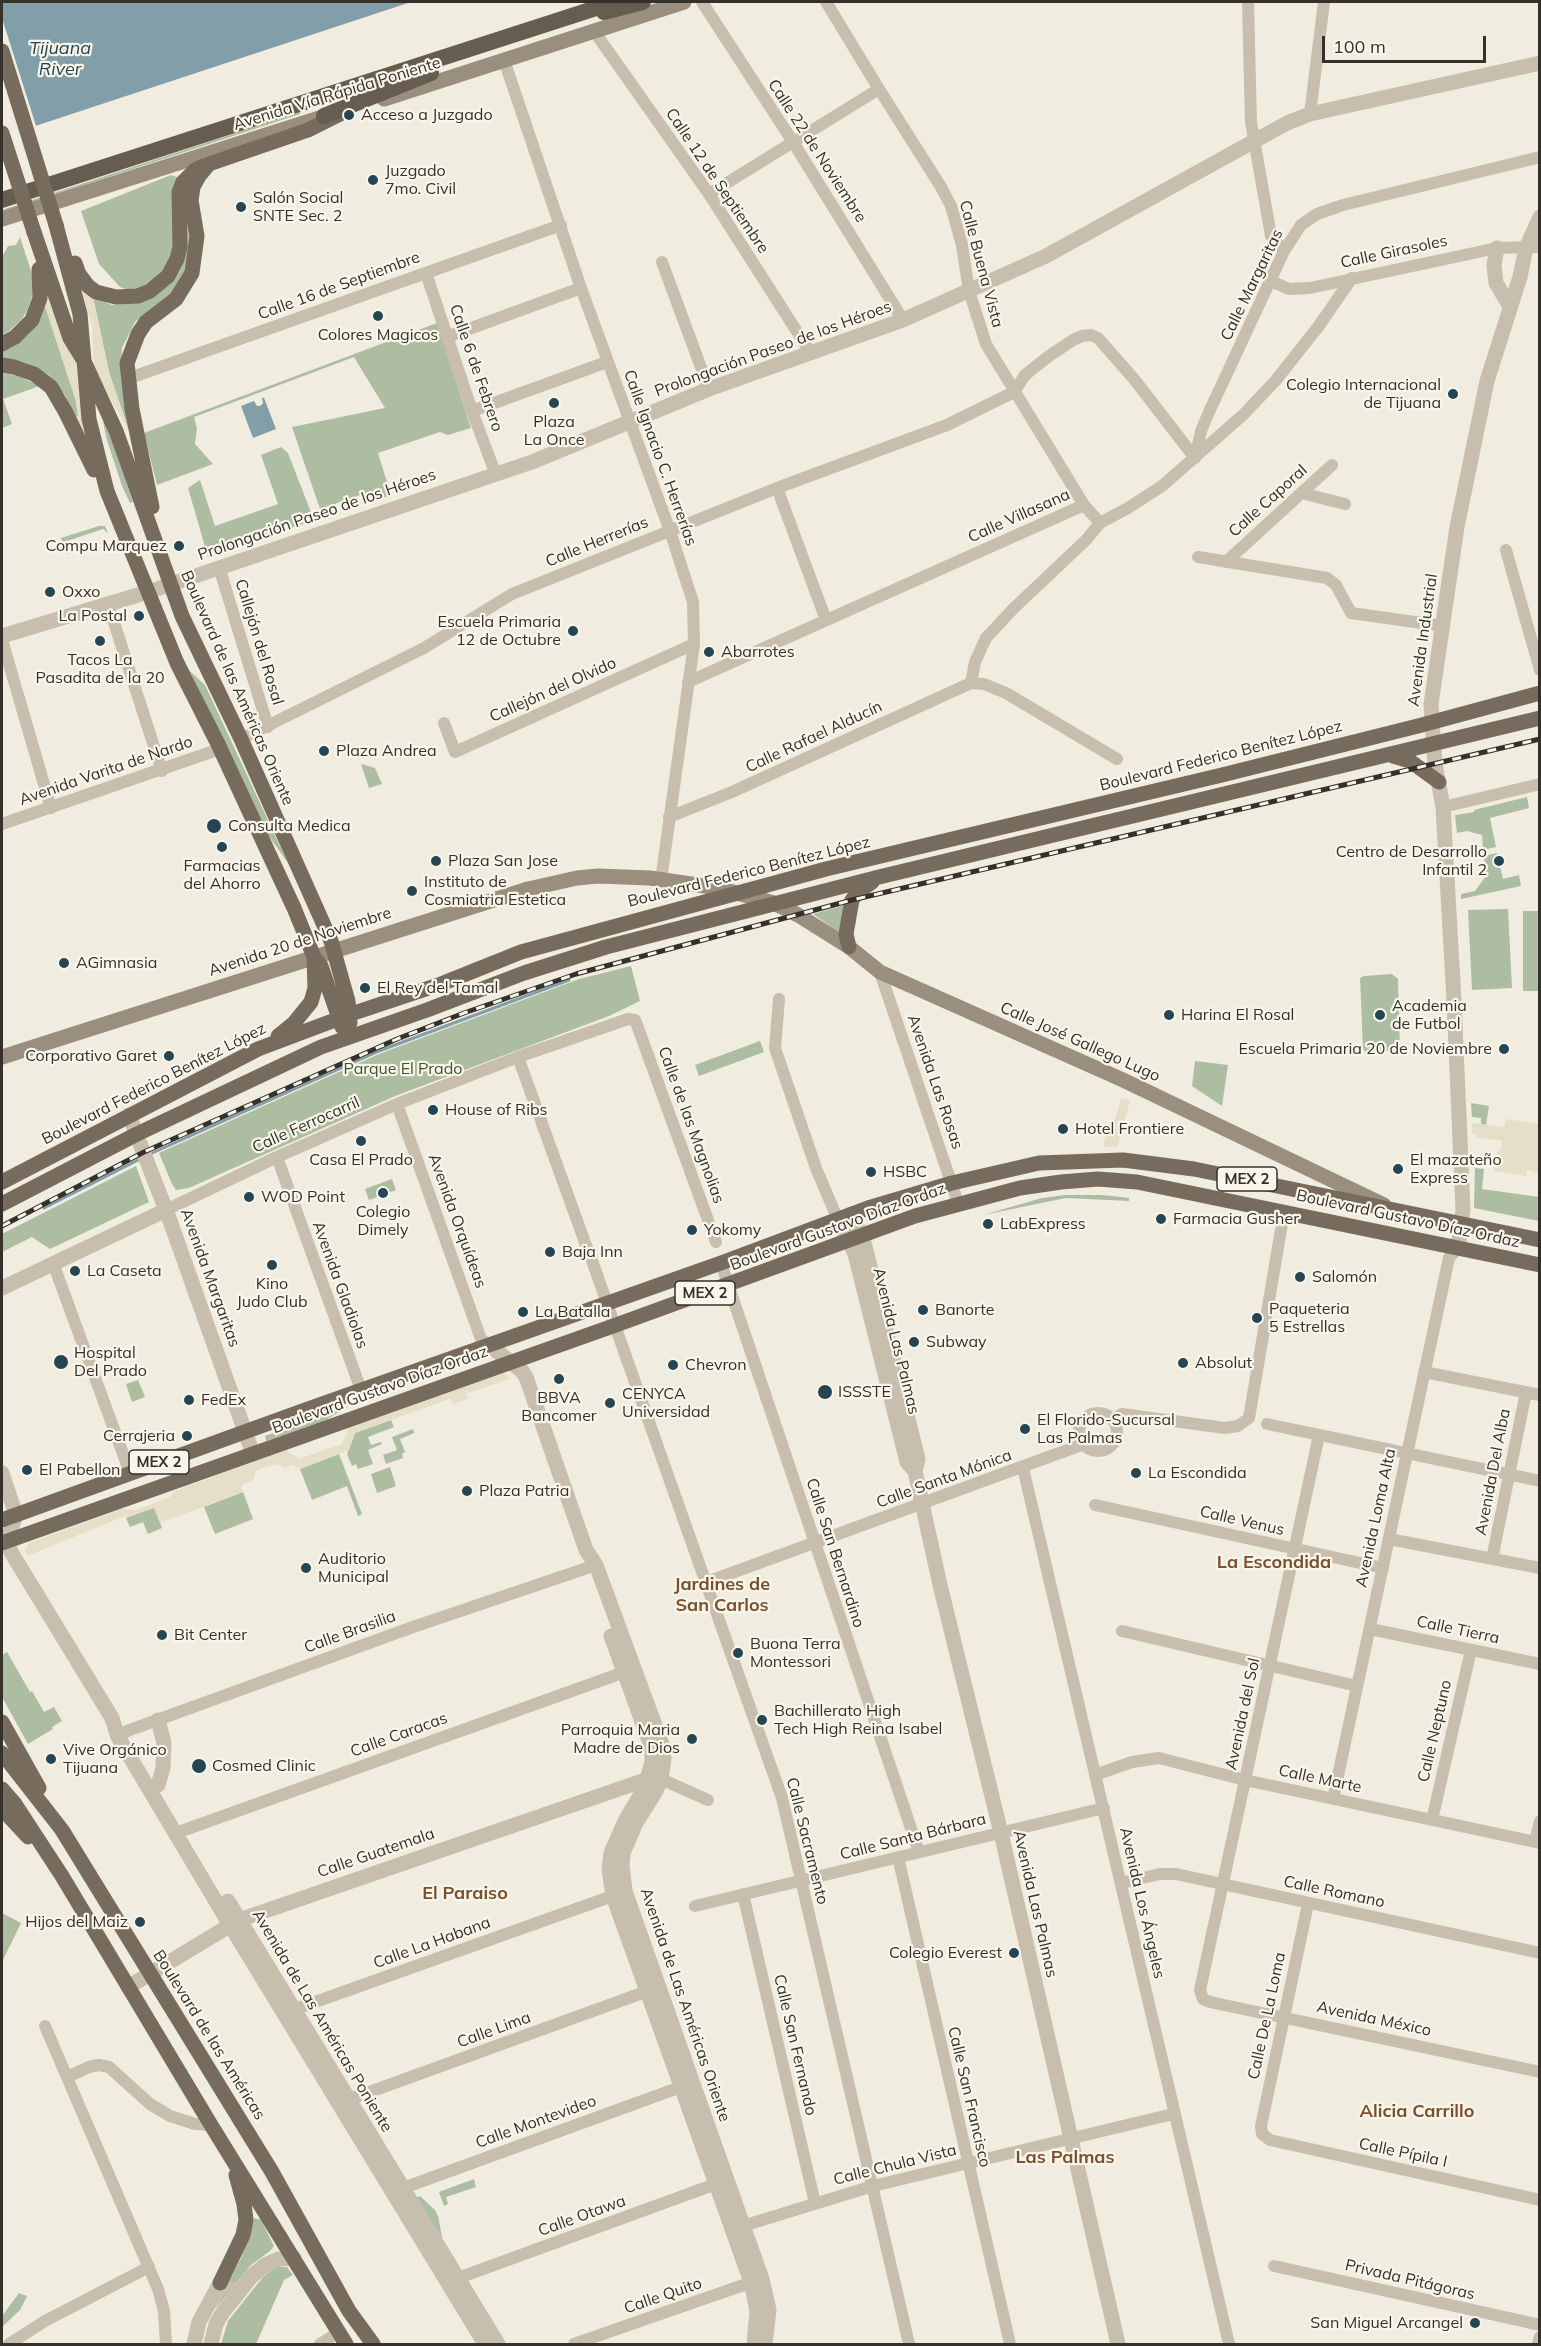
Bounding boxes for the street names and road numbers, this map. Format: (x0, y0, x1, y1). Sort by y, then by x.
street label: Avenida Vía Rápida Poniente (231, 53, 443, 135)
street label: Calle 22 de Noviembre (764, 76, 870, 226)
street label: Calle 12 de Septiembre (661, 105, 773, 257)
street label: Calle Buena Vista (955, 198, 1007, 330)
street label: Calle Margaritas (1217, 226, 1287, 344)
street label: Calle Girasoles (1339, 231, 1449, 273)
street label: Calle 16 de Septiembre (255, 248, 423, 324)
street label: Prolongación Paseo de los Héroes (652, 297, 894, 401)
street label: Calle 6 de Febrero (445, 302, 507, 434)
street label: Calle Ignacio C. Herrerías (619, 367, 701, 549)
street label: Calle Caporal (1225, 461, 1311, 541)
street label: Prolongación Paseo de los Héroes (195, 465, 439, 565)
street label: Calle Villasana (965, 485, 1073, 547)
street label: Calle Herrerías (543, 513, 651, 571)
street label: Boulevard de las Américas Oriente (176, 568, 298, 808)
street label: Avenida Industrial (1404, 572, 1442, 708)
street label: Callejón del Rosal (231, 577, 287, 707)
street label: Callejón del Olvido (487, 653, 619, 727)
street label: Calle Rafael Alducín (743, 697, 885, 777)
street label: Boulevard Federico Benítez López (1098, 717, 1344, 795)
street label: Avenida Varita de Nardo (17, 732, 195, 810)
street label: Boulevard Federico Benítez López (626, 833, 872, 911)
street label: Avenida 20 de Noviembre (206, 903, 394, 981)
street label: Calle José Gallego Lugo (997, 998, 1163, 1086)
street label: Avenida Las Rosas (903, 1012, 967, 1152)
street label: Boulevard Federico Benítez López (39, 1019, 269, 1149)
street label: Calle de las Magnolias (654, 1044, 728, 1206)
street label: Calle Ferrocarril (249, 1093, 363, 1157)
street label: Avenida Orquídeas (424, 1151, 490, 1291)
road number: MEX 2 (1217, 1167, 1277, 1191)
street label: Boulevard Gustavo Díaz Ordaz (728, 1179, 948, 1275)
street label: Boulevard Gustavo Díaz Ordaz (1294, 1186, 1522, 1252)
street label: Avenida Margaritas (176, 1206, 244, 1350)
street label: Avenida Gladiolas (308, 1219, 372, 1351)
street label: Avenida Las Palmas (868, 1266, 924, 1416)
road number: MEX 2 (675, 1281, 735, 1305)
street label: Boulevard Gustavo Díaz Ordaz (270, 1342, 490, 1438)
street label: Avenida Del Alba (1471, 1407, 1515, 1537)
street label: Calle Santa Mónica (874, 1446, 1014, 1512)
street label: Avenida Loma Alta (1352, 1447, 1400, 1589)
road number: MEX 2 (129, 1450, 189, 1474)
street label: Calle San Bernardino (802, 1476, 868, 1630)
street label: Calle Venus (1198, 1502, 1286, 1540)
street label: Calle Brasilia (302, 1607, 398, 1657)
street label: Calle Tierra (1415, 1612, 1501, 1648)
street label: Avenida del Sol (1222, 1656, 1264, 1772)
street label: Calle Neptuno (1414, 1678, 1456, 1784)
street label: Calle Caracas (348, 1709, 450, 1761)
street label: Calle Marte (1277, 1761, 1363, 1797)
street label: Calle Sacramento (782, 1775, 832, 1907)
street label: Calle Santa Bárbara (838, 1810, 988, 1864)
street label: Calle Guatemala (315, 1824, 437, 1882)
street label: Avenida Los Ángeles (1115, 1825, 1169, 1981)
street label: Avenida Las Palmas (1009, 1829, 1061, 1979)
street label: Calle Romano (1282, 1872, 1386, 1912)
street label: Avenida de Las Américas Oriente (636, 1886, 734, 2124)
street label: Avenida de Las Américas Poniente (248, 1906, 396, 2136)
street label: Calle La Habana (371, 1913, 493, 1973)
street label: Boulevard de las Américas (149, 1947, 269, 2123)
street label: Calle De La Loma (1244, 1951, 1290, 2081)
street label: Calle San Fernando (769, 1973, 821, 2117)
street label: Avenida México (1315, 1997, 1433, 2041)
street label: Calle Lima (455, 2008, 533, 2052)
street label: Calle San Francisco (943, 2025, 995, 2169)
street label: Calle Montevideo (473, 2091, 599, 2153)
street label: Calle Pípila I (1357, 2134, 1449, 2172)
street label: Calle Chula Vista (832, 2140, 958, 2190)
street label: Calle Otawa (536, 2191, 628, 2241)
street label: Privada Pitágoras (1343, 2256, 1477, 2304)
street label: Calle Quito (622, 2274, 704, 2318)

